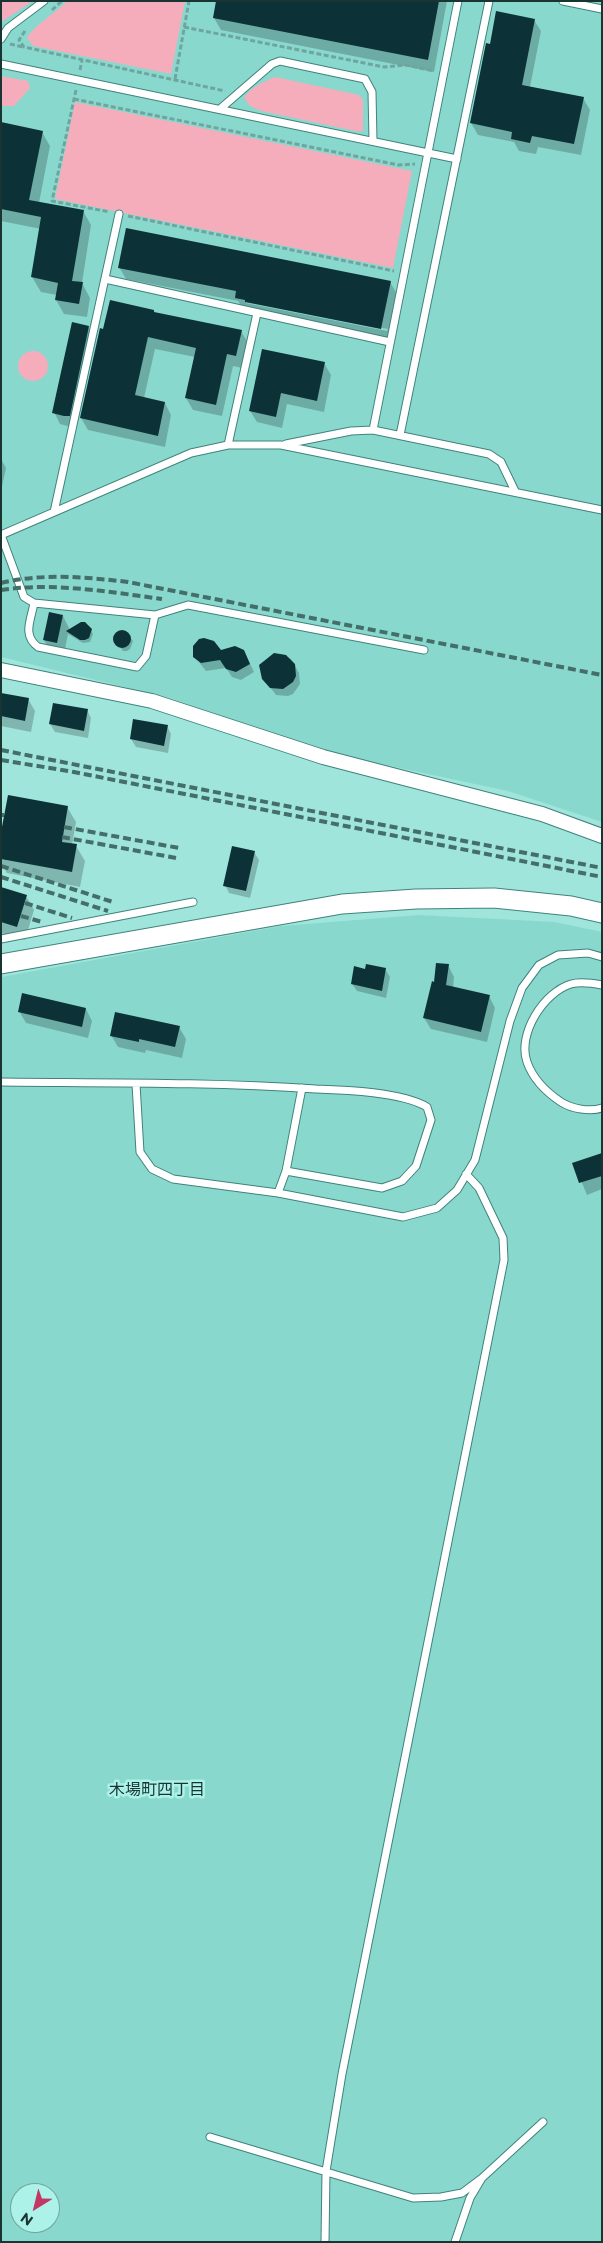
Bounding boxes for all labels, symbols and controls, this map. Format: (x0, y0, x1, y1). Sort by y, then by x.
district label: 木場町四丁目 (109, 1780, 205, 1800)
north arrow (10, 2183, 60, 2233)
text: N (17, 2209, 37, 2230)

